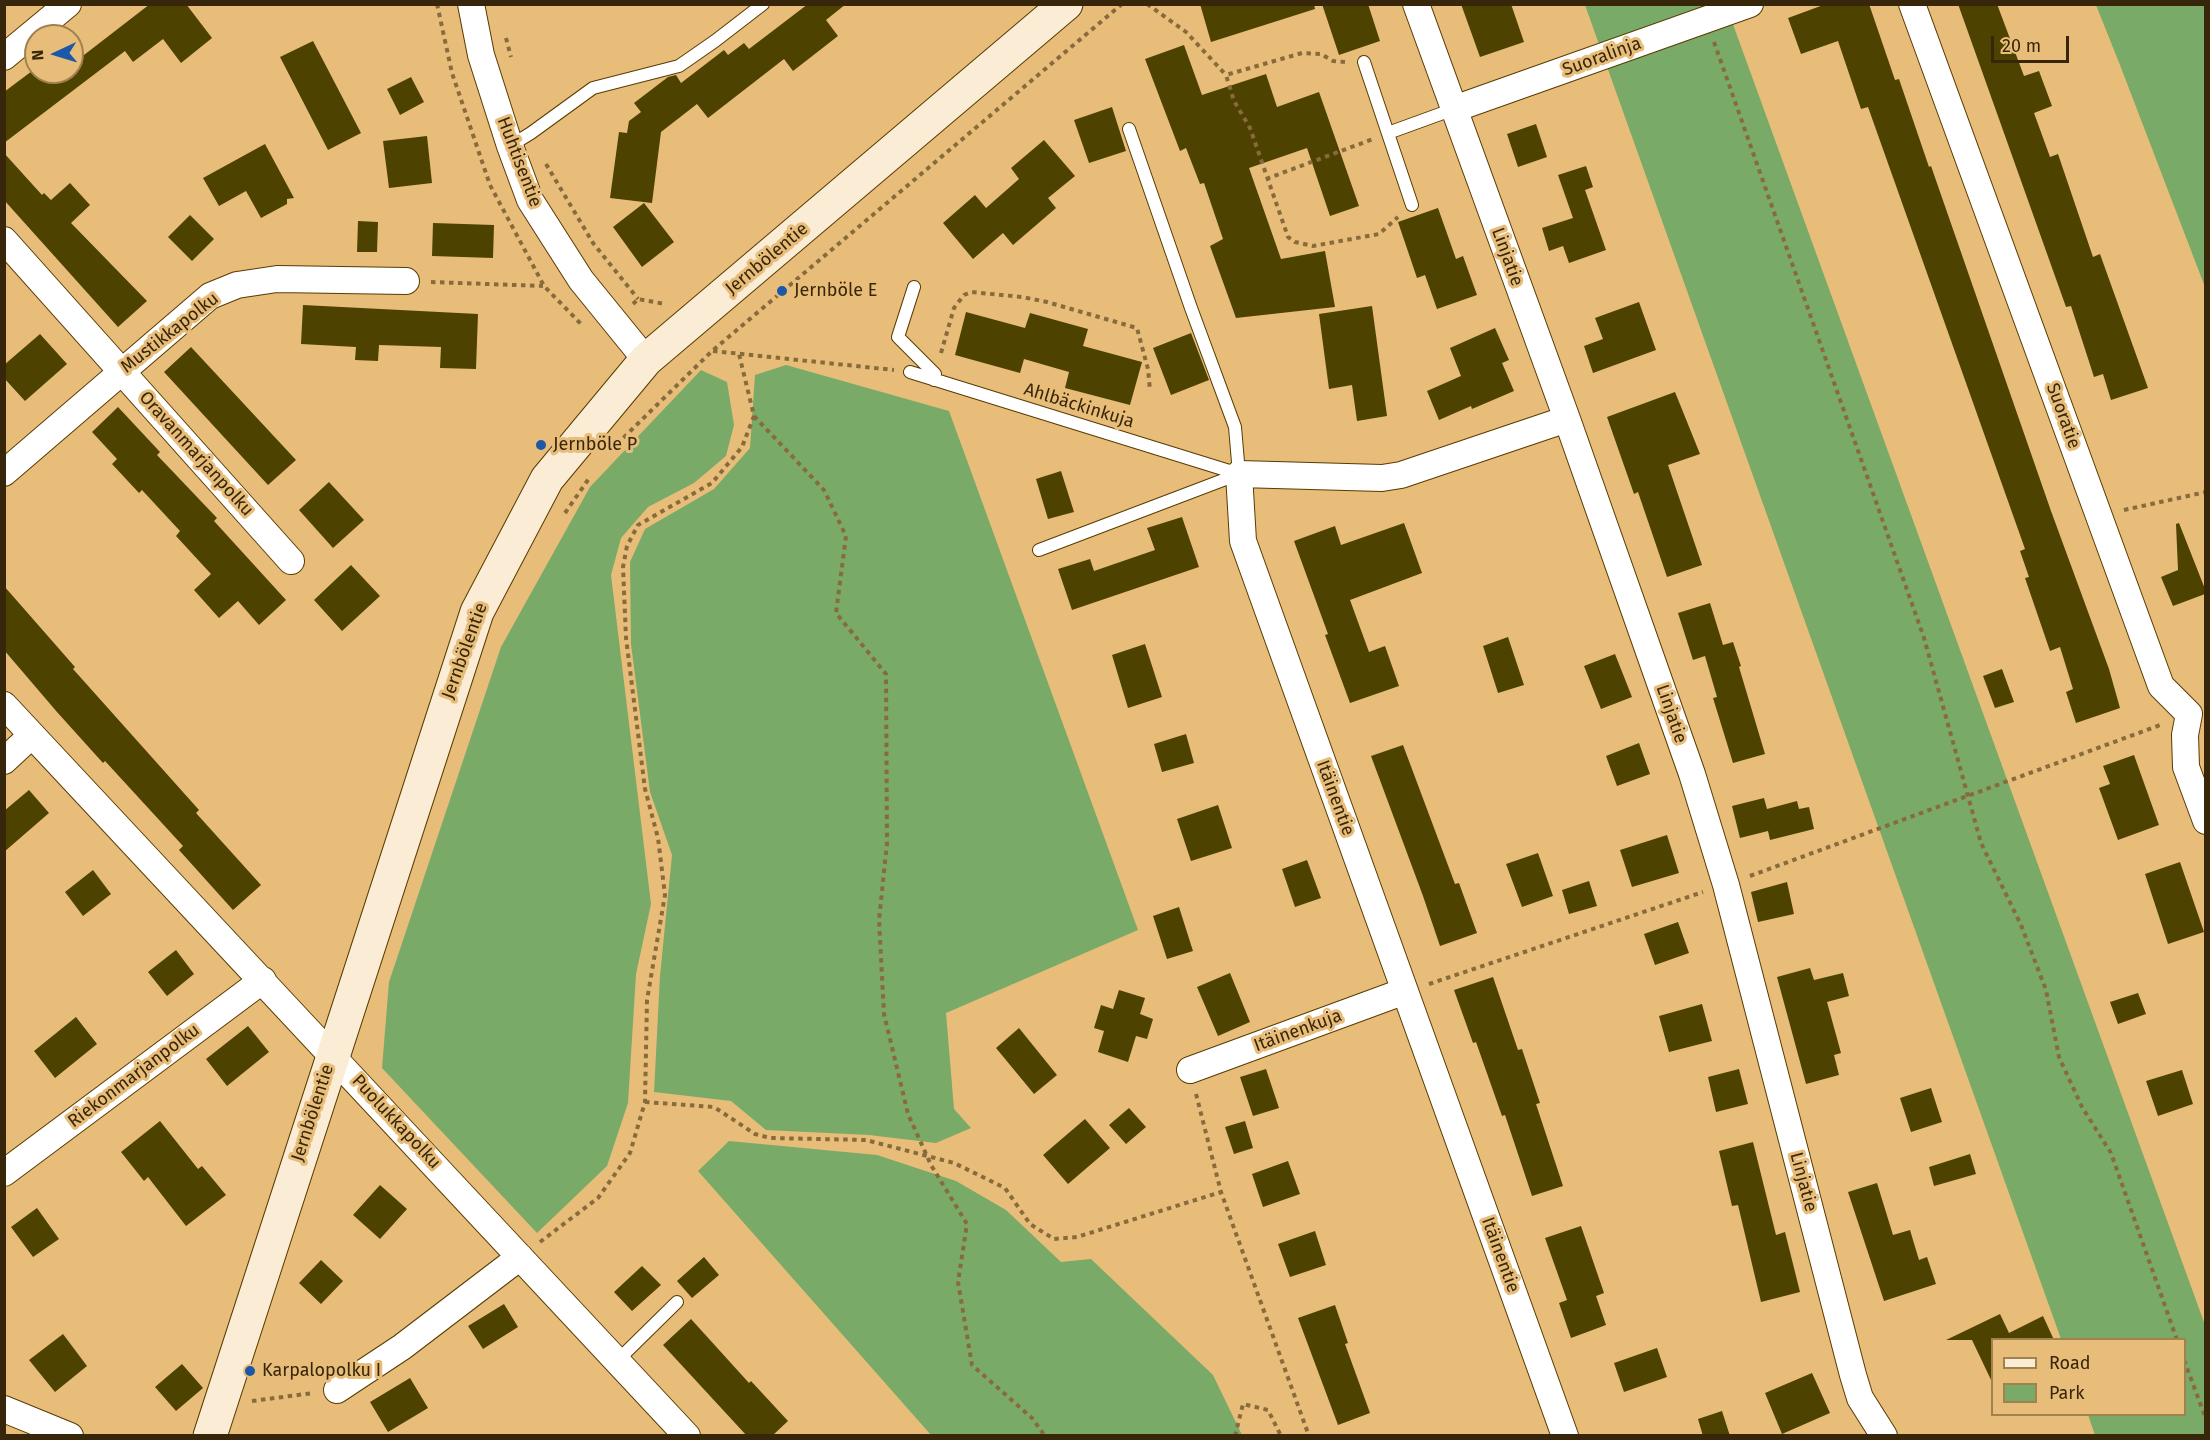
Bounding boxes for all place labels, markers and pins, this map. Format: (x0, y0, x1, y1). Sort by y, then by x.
place label: Jernböle E (794, 280, 877, 302)
marker: Jernböle E (775, 284, 789, 298)
place label: Jernböle P (553, 434, 637, 456)
marker: Jernböle P (534, 438, 548, 452)
place label: Karpalopolku I (262, 1360, 381, 1382)
marker: Karpalopolku I (243, 1364, 257, 1378)

